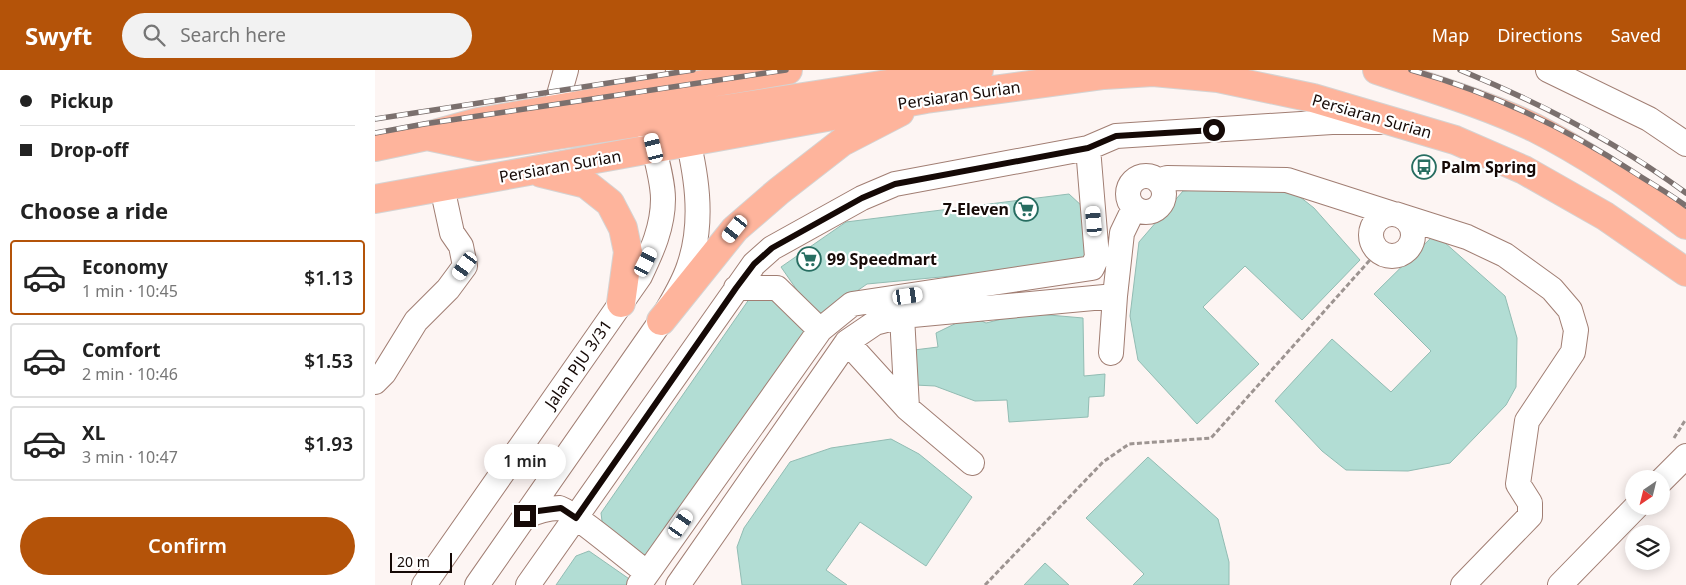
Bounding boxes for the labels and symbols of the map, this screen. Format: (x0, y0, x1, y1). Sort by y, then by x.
street label: Persiaran Surian (896, 76, 1022, 114)
street label: Persiaran Surian (1310, 88, 1434, 144)
route start (1203, 119, 1225, 141)
car (643, 132, 664, 164)
street label: Persiaran Surian (497, 144, 623, 188)
bus stop icon: Palm Spring (1411, 154, 1437, 180)
place label: Palm Spring (1441, 156, 1536, 178)
supermarket icon: 7-Eleven (1013, 196, 1039, 222)
place label: 7-Eleven (943, 198, 1009, 220)
car (1085, 205, 1102, 237)
car (719, 213, 750, 245)
car (632, 245, 659, 279)
supermarket icon: 99 Speedmart (796, 246, 822, 272)
place label: 99 Speedmart (827, 248, 937, 270)
car (450, 249, 479, 283)
car (892, 286, 923, 306)
street label: Jalan PJU 3/31 (538, 315, 617, 414)
callout: 1 min (484, 444, 566, 478)
north arrow (1625, 470, 1670, 515)
route end (514, 505, 536, 527)
car (666, 507, 695, 541)
scale bar (390, 550, 453, 573)

